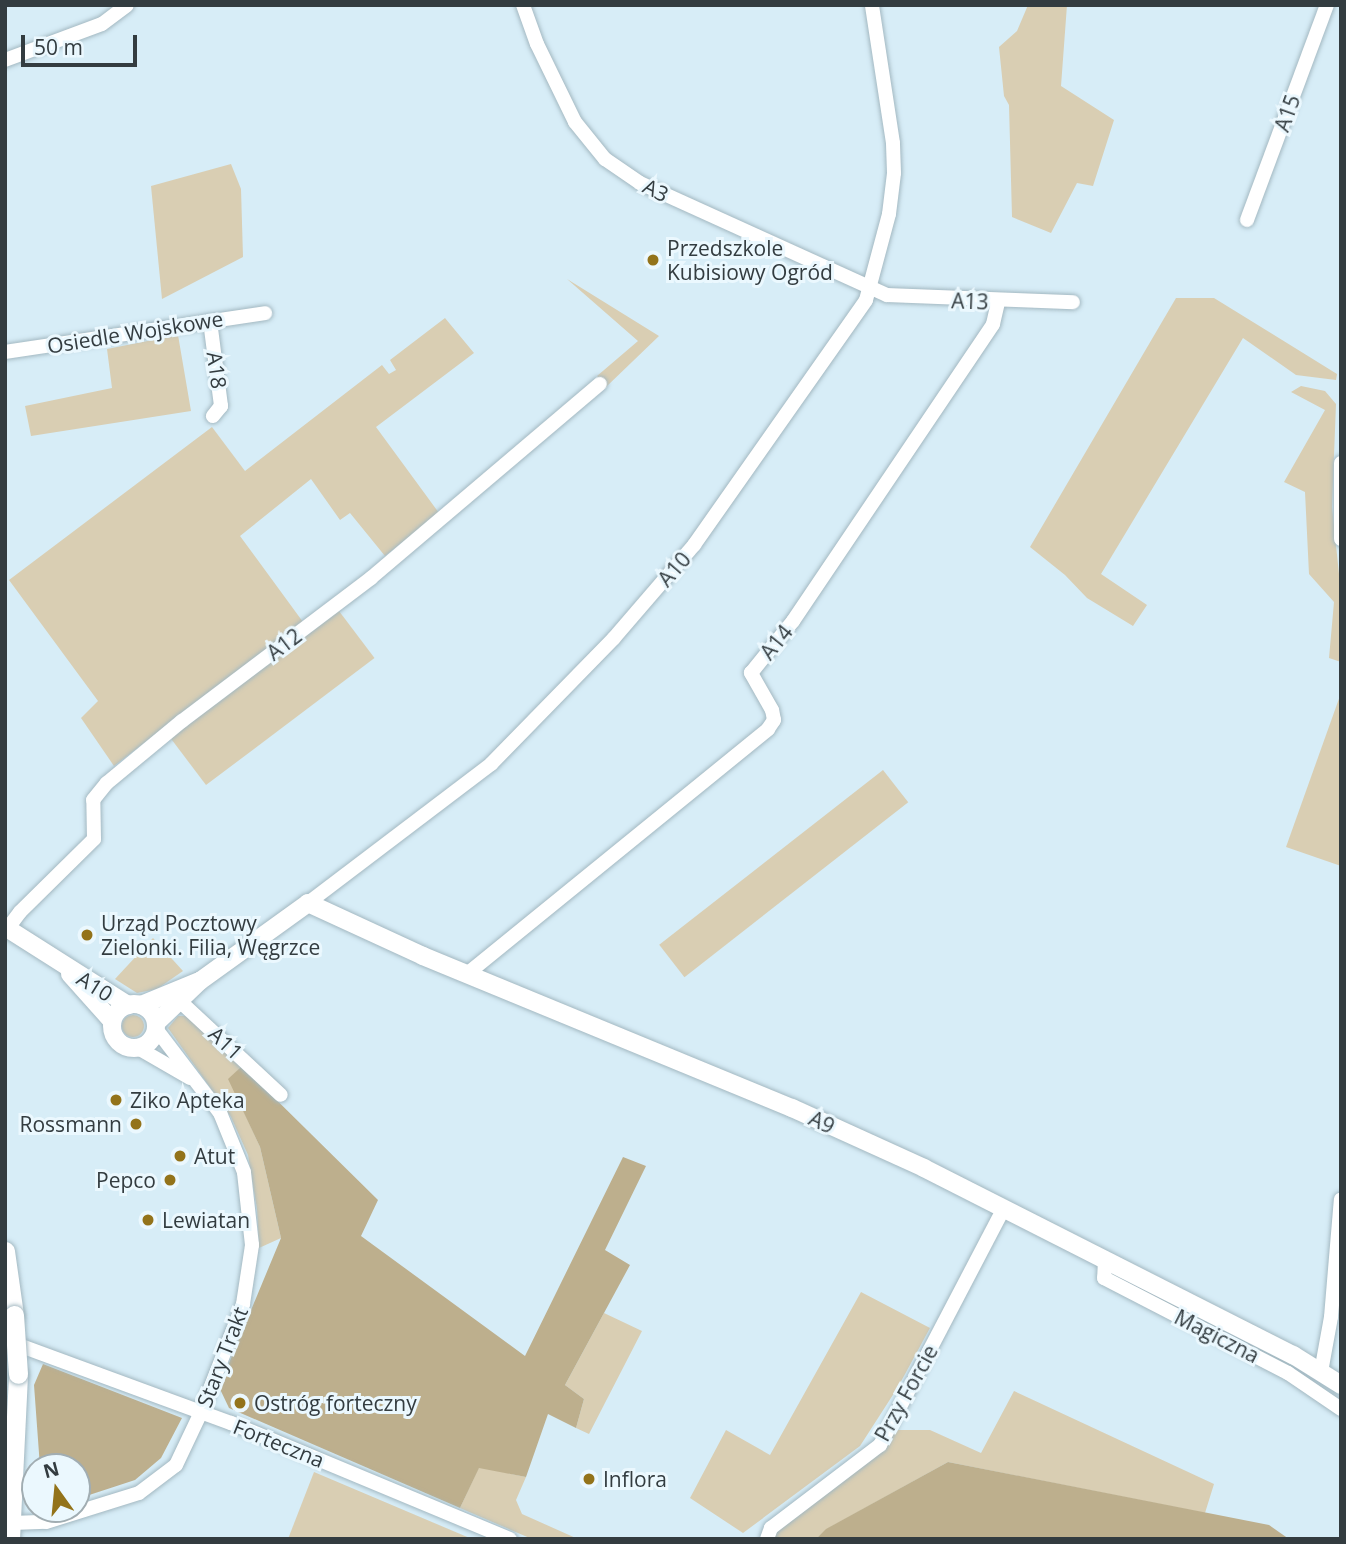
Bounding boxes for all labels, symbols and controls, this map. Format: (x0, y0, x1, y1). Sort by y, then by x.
scale bar (24, 21, 140, 65)
text: 50 m (34, 33, 83, 61)
street label: A15 (1269, 91, 1305, 135)
street label: A3 (639, 173, 673, 207)
place label: Przedszkole Kubisiowy Ogród (667, 235, 833, 285)
marker: Przedszkole Kubisiowy Ogród (645, 252, 661, 268)
street label: A13 (951, 288, 989, 314)
street label: Osiedle Wojskowe (45, 306, 225, 358)
street label: A18 (202, 350, 232, 390)
street label: A10 (652, 547, 696, 591)
street label: A14 (754, 620, 798, 664)
street label: A12 (262, 623, 306, 665)
place label: Urząd Pocztowy Zielonki. Filia, Węgrzce (101, 910, 320, 960)
marker: Urząd Pocztowy Zielonki. Filia, Węgrzce (79, 927, 95, 943)
street label: A10 (73, 965, 117, 1007)
street label: A11 (204, 1021, 248, 1065)
place label: Ziko Apteka (130, 1087, 245, 1113)
marker: Ziko Apteka (108, 1092, 124, 1108)
street label: A9 (805, 1105, 839, 1139)
place label: Rossmann (20, 1111, 122, 1137)
marker: Rossmann (128, 1116, 144, 1132)
place label: Atut (194, 1143, 235, 1169)
marker: Atut (172, 1148, 188, 1164)
place label: Pepco (96, 1167, 156, 1193)
marker: Pepco (162, 1172, 178, 1188)
place label: Lewiatan (162, 1207, 250, 1233)
marker: Lewiatan (140, 1212, 156, 1228)
street label: Stary Trakt (191, 1303, 253, 1411)
street label: Magiczna (1170, 1304, 1264, 1368)
street label: Przy Forcie (869, 1340, 943, 1446)
place label: Ostróg forteczny (254, 1390, 417, 1416)
marker: Ostróg forteczny (232, 1395, 248, 1411)
street label: Forteczna (230, 1413, 328, 1473)
north arrow (21, 1453, 91, 1523)
text: N (40, 1455, 62, 1484)
place label: Inflora (603, 1466, 667, 1492)
marker: Inflora (581, 1471, 597, 1487)

